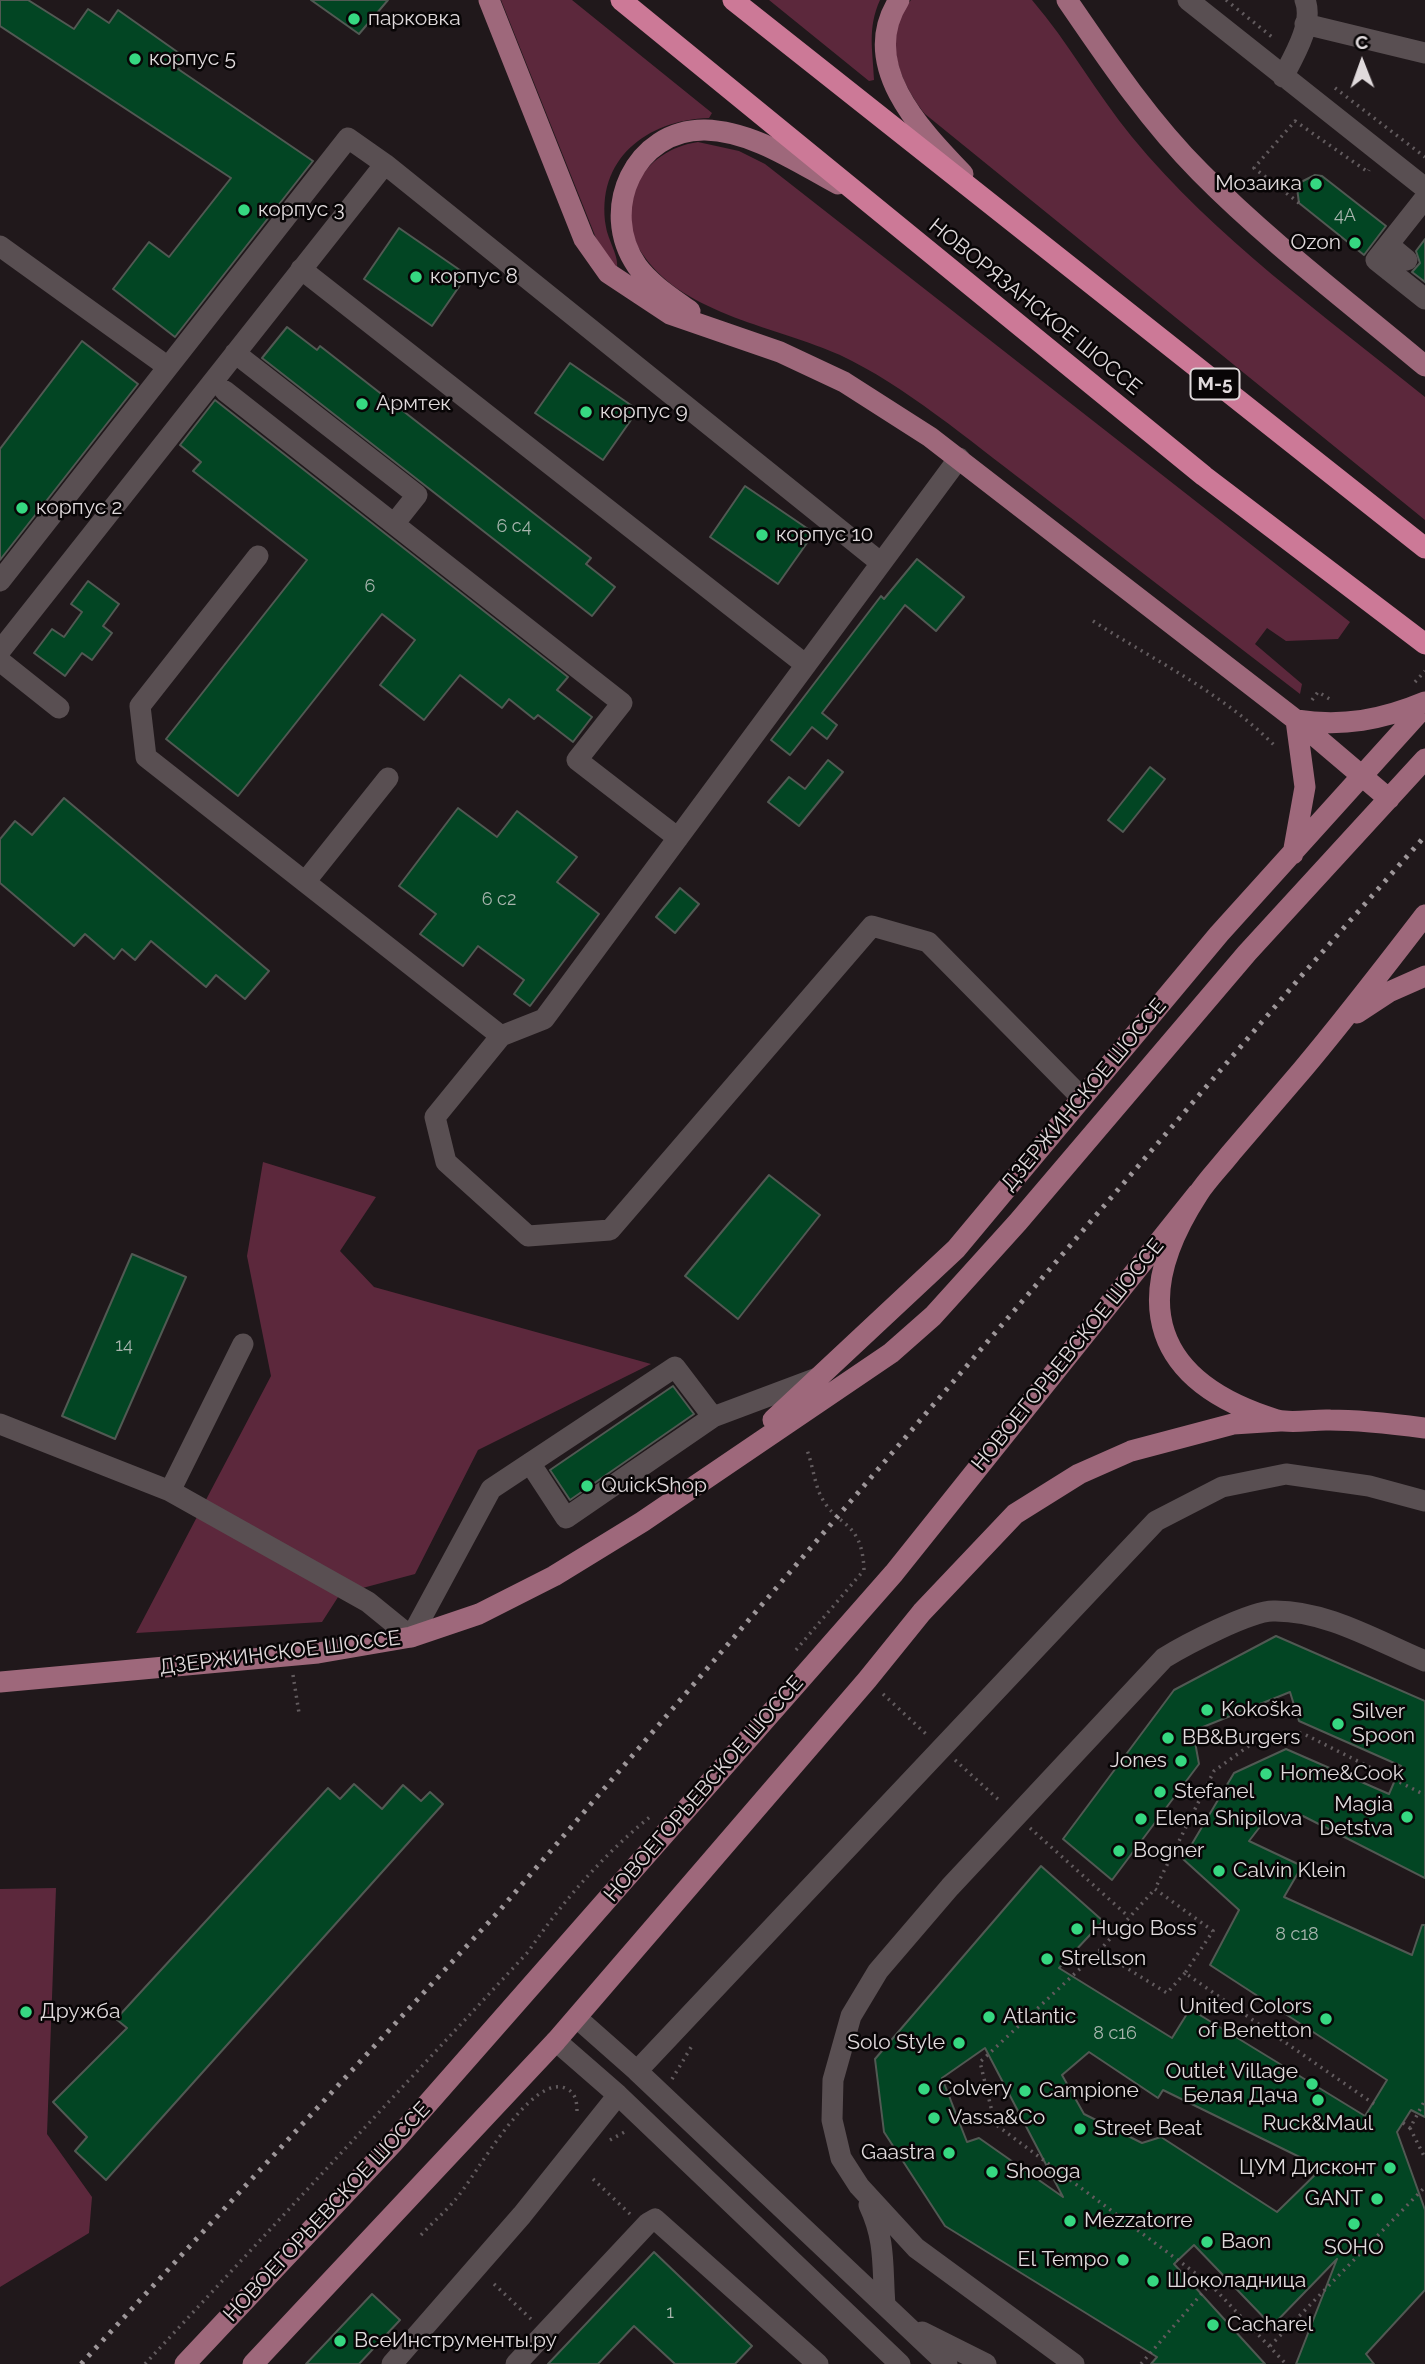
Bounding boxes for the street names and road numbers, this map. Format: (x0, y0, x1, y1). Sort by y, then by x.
street label: НОВОРЯЗАНСКОЕ ШОССЕ (924, 213, 1146, 401)
road number: М-5 (1190, 368, 1240, 400)
street label: ДЗЕРЖИНСКОЕ ШОССЕ (996, 994, 1172, 1196)
street label: НОВОЕГОРЬЕВСКОЕ ШОССЕ (967, 1234, 1169, 1476)
street label: ДЗЕРЖИНСКОЕ ШОССЕ (158, 1626, 402, 1680)
street label: НОВОЕГОРЬЕВСКОЕ ШОССЕ (599, 1671, 809, 1907)
street label: НОВОЕГОРЬЕВСКОЕ ШОССЕ (219, 2097, 435, 2327)

